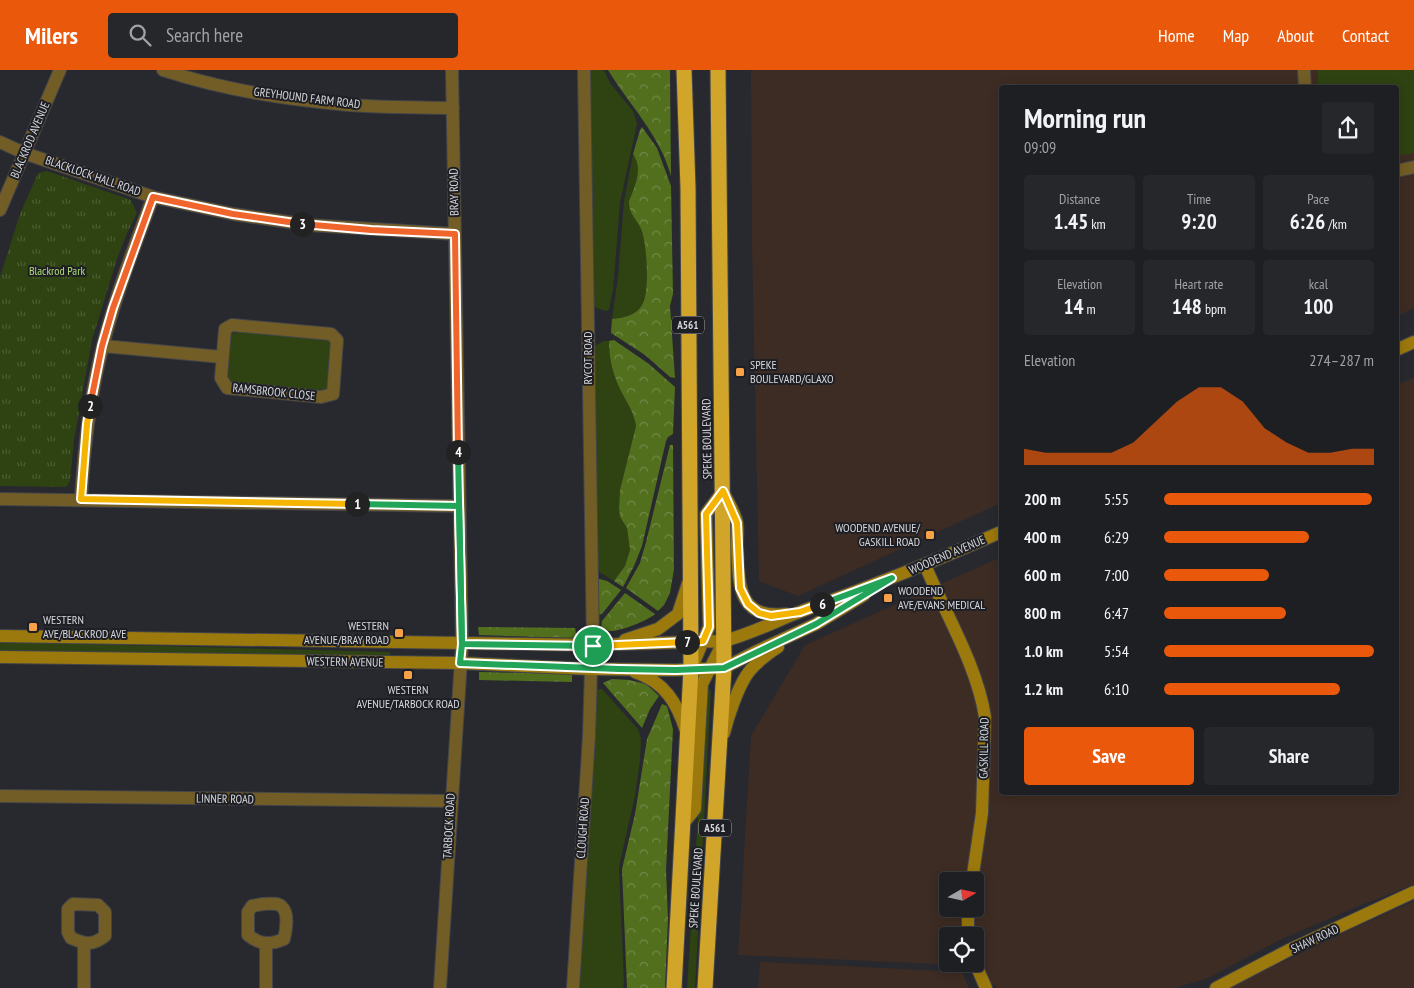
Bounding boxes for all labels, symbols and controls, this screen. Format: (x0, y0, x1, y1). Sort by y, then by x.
search box (108, 13, 458, 58)
text: Milers (25, 20, 78, 51)
icon: search (126, 21, 154, 49)
text: Search here (166, 23, 243, 47)
text: Home (1158, 24, 1195, 47)
text: Map (1223, 24, 1249, 47)
text: About (1277, 24, 1314, 47)
text: Contact (1342, 24, 1389, 47)
street label: GREYHOUND FARM ROAD (253, 84, 361, 111)
street label: BLACKROD AVENUE (7, 99, 52, 180)
text: Morning run (1024, 99, 1146, 136)
button: share (1322, 102, 1374, 154)
text: 09:09 (1024, 137, 1056, 157)
street label: BLACKLOCK HALL ROAD (43, 152, 143, 199)
street label: BRAY ROAD (446, 168, 461, 216)
text: Distance (1059, 190, 1100, 208)
text: Time (1187, 190, 1211, 208)
text: Pace (1307, 190, 1329, 208)
text: 1.45 (1054, 208, 1088, 235)
text: 9:20 (1181, 208, 1217, 235)
text: 6:26 (1290, 208, 1325, 235)
pin: 3 (290, 212, 314, 236)
text: 3 (299, 215, 306, 233)
text: km (1088, 215, 1106, 233)
text: /km (1325, 215, 1347, 233)
park label: Blackrod Park (29, 263, 85, 278)
text: Elevation (1057, 275, 1102, 293)
text: Heart rate (1175, 275, 1223, 293)
text: kcal (1309, 275, 1328, 293)
text: 14 (1064, 293, 1084, 320)
text: 148 (1172, 293, 1202, 320)
text: 100 (1303, 293, 1333, 320)
text: m (1084, 300, 1096, 318)
text: bpm (1202, 300, 1226, 318)
road number: A561 (672, 316, 704, 334)
street label: RYCOT ROAD (580, 332, 595, 384)
text: Elevation (1024, 350, 1075, 370)
text: 274–287 m (1309, 350, 1374, 370)
place label: SPEKE BOULEVARD/GLAXO (750, 357, 834, 386)
marker: SPEKE BOULEVARD/GLAXO (734, 366, 746, 378)
street label: RAMSBROOK CLOSE (232, 380, 316, 403)
pin: 2 (78, 394, 102, 418)
text: 2 (87, 397, 94, 415)
street label: SPEKE BOULEVARD (698, 399, 715, 480)
pin: 4 (446, 440, 470, 464)
text: 4 (455, 443, 462, 461)
text: 200 m (1024, 489, 1061, 509)
text: 5:55 (1104, 489, 1129, 509)
pin: 1 (344, 492, 370, 516)
text: 1 (354, 495, 361, 513)
place label: WOODEND AVENUE/ GASKILL ROAD (835, 520, 920, 549)
text: 400 m (1024, 527, 1061, 547)
text: 6:29 (1104, 527, 1129, 547)
marker: WOODEND AVENUE/ GASKILL ROAD (924, 529, 936, 541)
street label: WOODEND AVENUE (906, 532, 987, 577)
text: 600 m (1024, 565, 1061, 585)
text: 7:00 (1104, 565, 1129, 585)
place label: WOODEND AVE/EVANS MEDICAL (898, 583, 985, 612)
pin: 6 (810, 592, 834, 616)
marker: WOODEND AVE/EVANS MEDICAL (882, 592, 894, 604)
text: 6 (819, 595, 826, 613)
text: 800 m (1024, 603, 1061, 623)
text: 6:47 (1104, 603, 1129, 623)
place label: WESTERN AVE/BLACKROD AVE (43, 612, 126, 641)
place label: WESTERN AVENUE/BRAY ROAD (304, 618, 389, 647)
marker: WESTERN AVE/BLACKROD AVE (27, 621, 39, 633)
pin (572, 625, 614, 667)
marker: WESTERN AVENUE/BRAY ROAD (393, 627, 405, 639)
pin: 7 (674, 630, 700, 654)
icon: arrive (579, 632, 607, 660)
text: 7 (684, 633, 691, 651)
text: 1.0 km (1024, 641, 1063, 661)
text: 5:54 (1104, 641, 1129, 661)
street label: WESTERN AVENUE (306, 653, 384, 670)
marker: WESTERN AVENUE/TARBOCK ROAD (402, 669, 414, 681)
text: 1.2 km (1024, 679, 1063, 699)
text: 6:10 (1104, 679, 1129, 699)
place label: WESTERN AVENUE/TARBOCK ROAD (356, 682, 460, 711)
street label: GASKILL ROAD (975, 717, 992, 779)
button: Save (1024, 727, 1194, 785)
button: Share (1204, 727, 1374, 785)
street label: LINNER ROAD (196, 790, 254, 807)
street label: TARBOCK ROAD (439, 793, 458, 859)
street label: CLOUGH ROAD (573, 797, 592, 859)
road number: A561 (699, 820, 731, 836)
street label: SPEKE BOULEVARD (685, 847, 706, 929)
north arrow (939, 872, 984, 918)
map controls (939, 872, 984, 972)
street label: SHAW ROAD (1288, 921, 1341, 956)
button: locate (939, 927, 984, 972)

